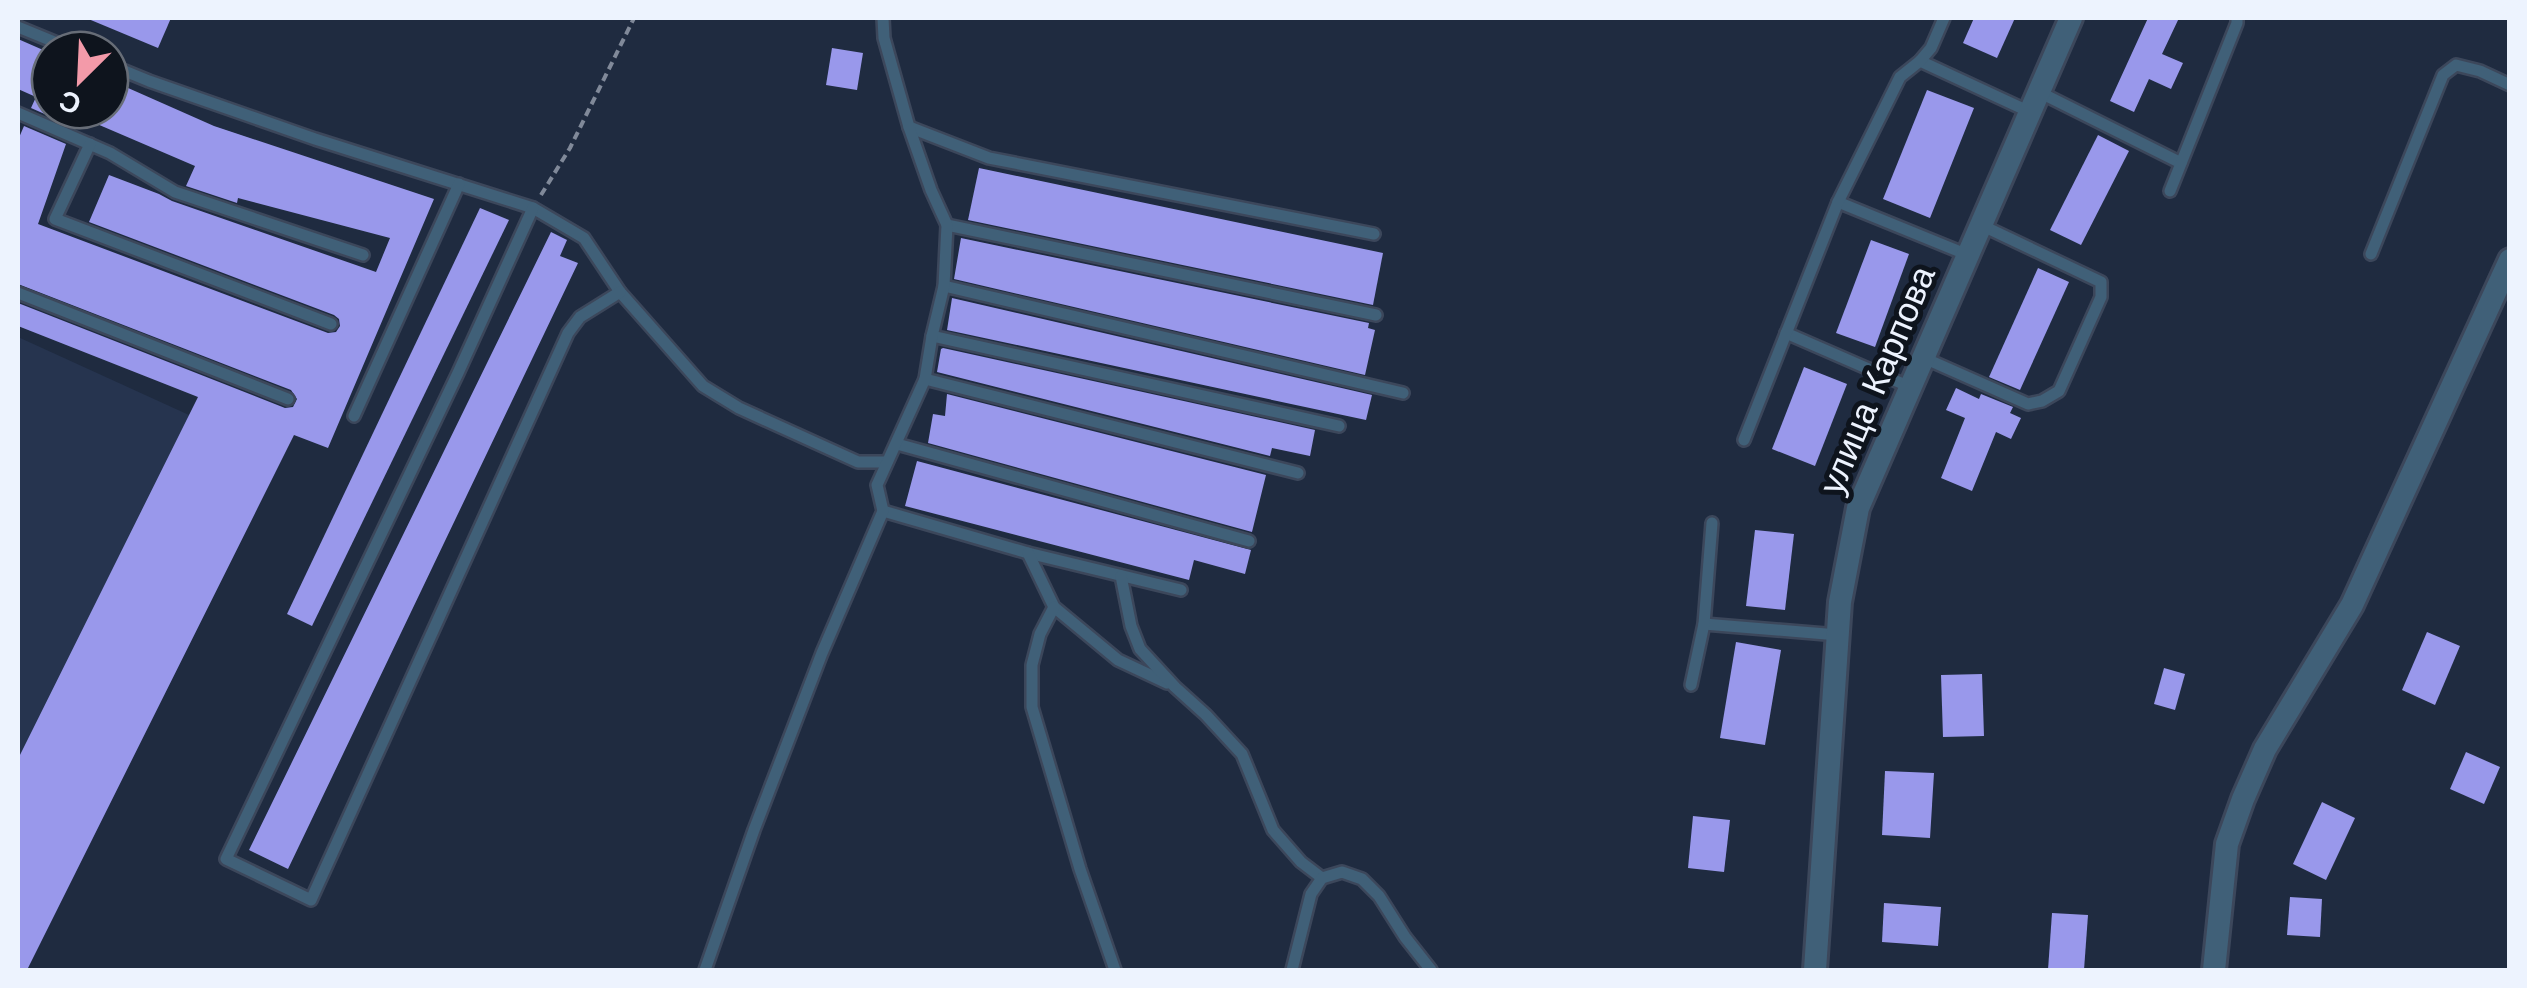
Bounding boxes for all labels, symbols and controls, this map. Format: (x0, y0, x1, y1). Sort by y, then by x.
north arrow (30, 30, 130, 130)
text: С (54, 83, 86, 122)
street label: улица Карпова (1810, 259, 1944, 500)

